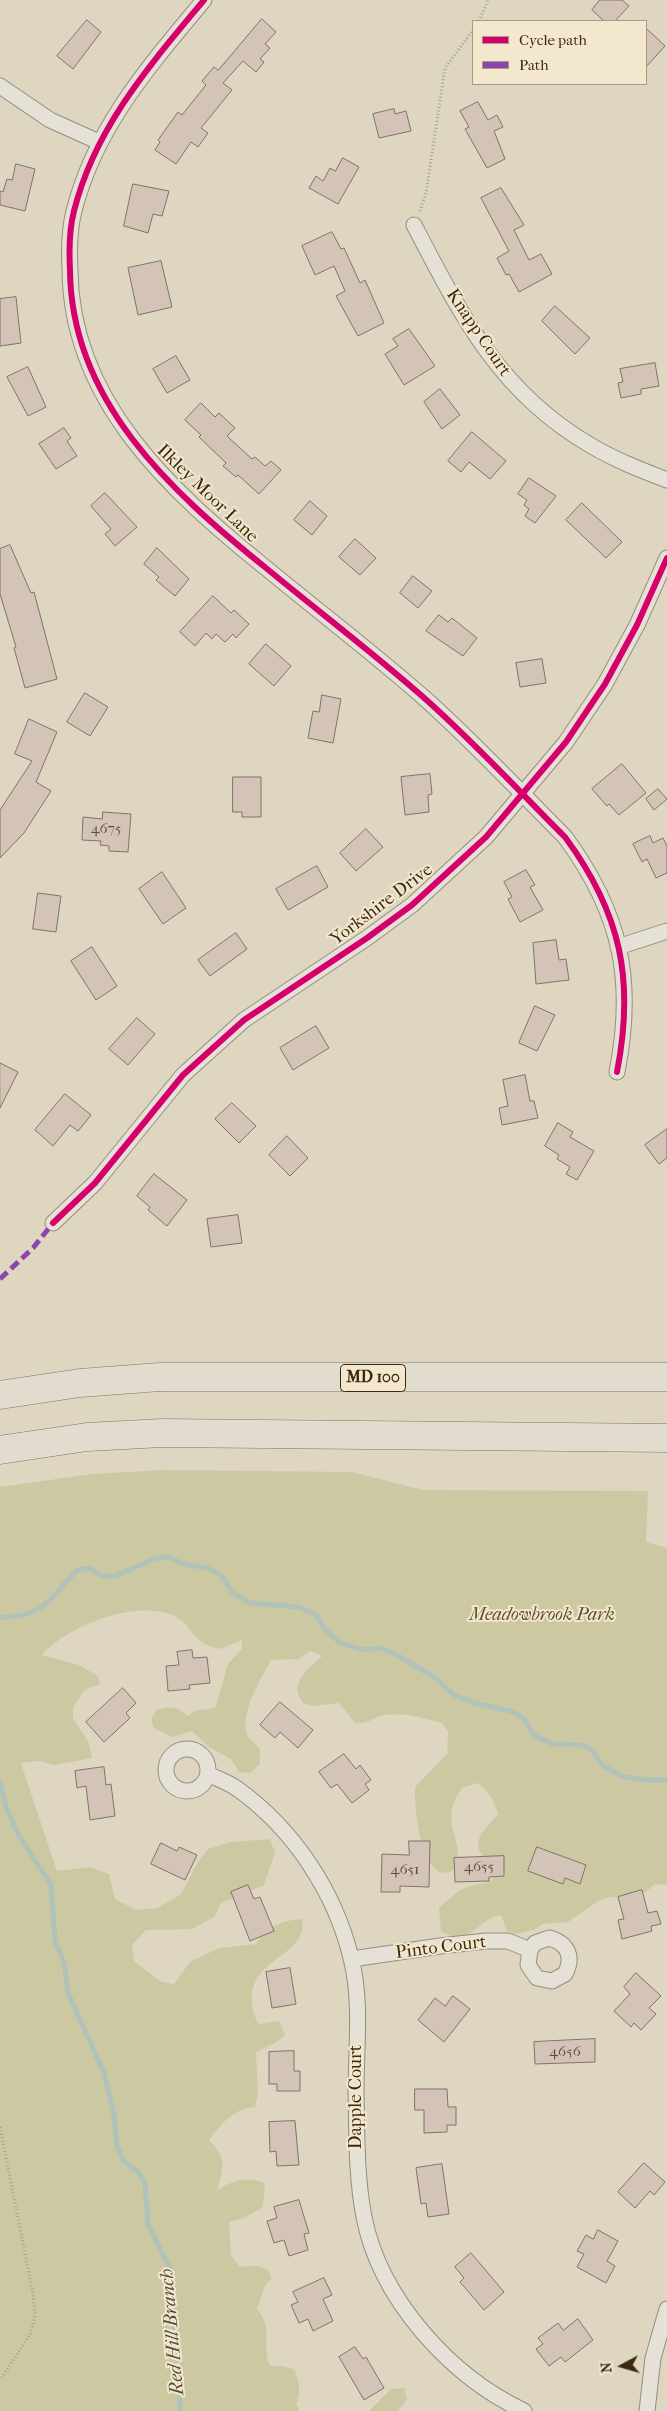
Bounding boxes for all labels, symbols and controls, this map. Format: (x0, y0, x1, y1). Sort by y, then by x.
legend (472, 20, 647, 85)
text: Cycle path (519, 31, 587, 49)
text: Path (519, 56, 549, 74)
street label: Knapp Court (441, 285, 515, 381)
street label: Ilkley Moor Lane (152, 440, 262, 548)
house number: 4675 (91, 820, 121, 838)
street label: Yorkshire Drive (327, 859, 437, 951)
road number: MD 100 (340, 1365, 406, 1392)
park label: Meadowbrook Park (469, 1605, 615, 1627)
house number: 4655 (464, 1858, 494, 1876)
house number: 4651 (391, 1861, 419, 1879)
street label: Pinto Court (394, 1932, 488, 1964)
house number: 4656 (549, 2043, 581, 2061)
street label: Dapple Court (346, 2045, 368, 2149)
water label: Red Hill Branch (156, 2268, 190, 2396)
north arrow (597, 2341, 647, 2391)
text: N (598, 2361, 616, 2374)

